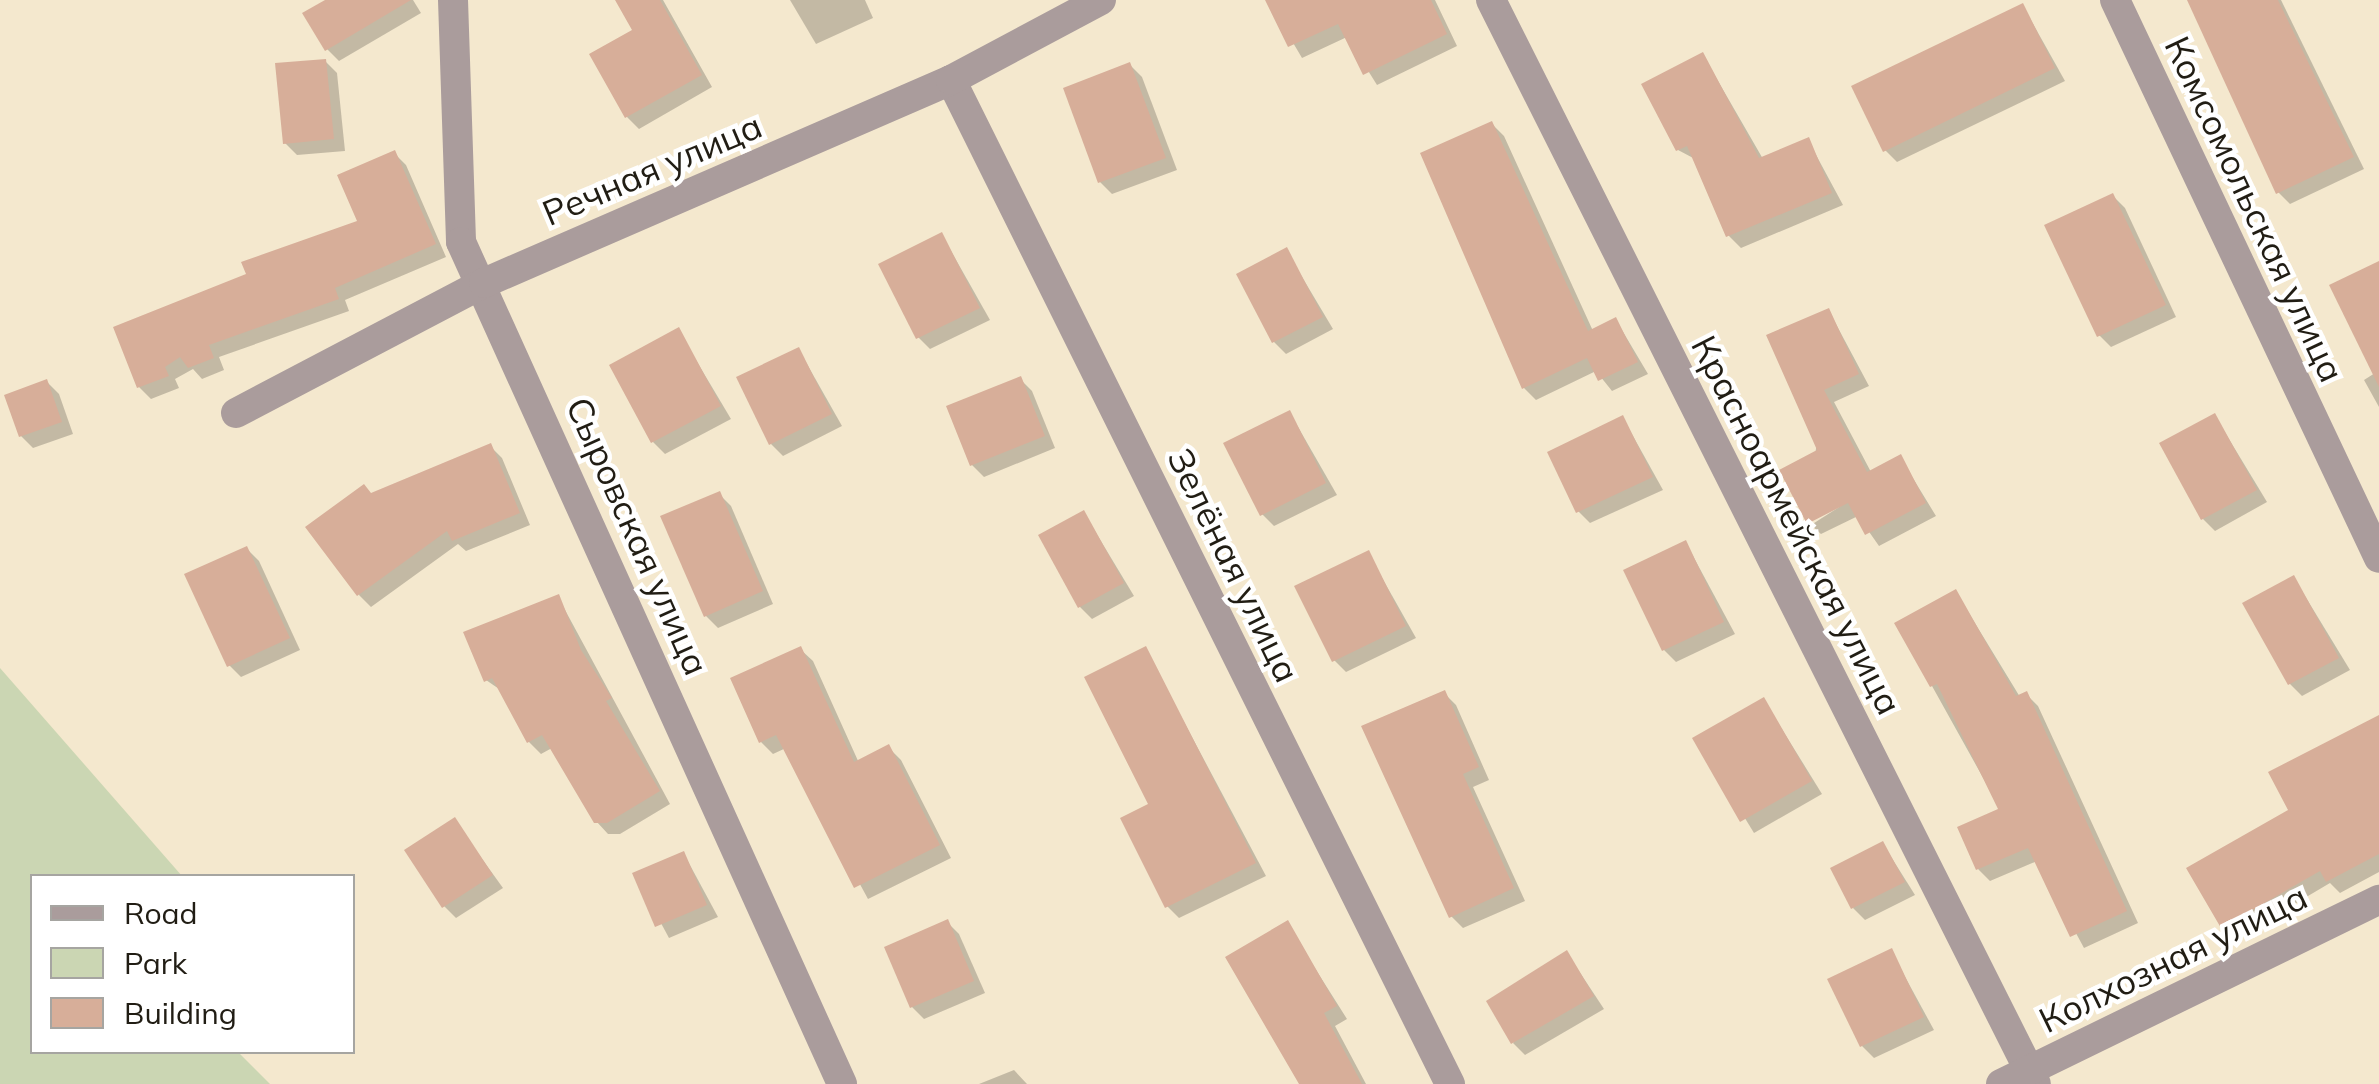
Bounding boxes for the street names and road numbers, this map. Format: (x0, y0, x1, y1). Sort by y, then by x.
street label: Комсомольская улица (2156, 30, 2354, 388)
street label: Речная улица (536, 104, 768, 234)
street label: Красноармейская улица (1683, 329, 1911, 721)
street label: Сыровская улица (558, 391, 718, 681)
street label: Зелёная улица (1159, 441, 1309, 689)
street label: Колхозная улица (2032, 875, 2314, 1041)

